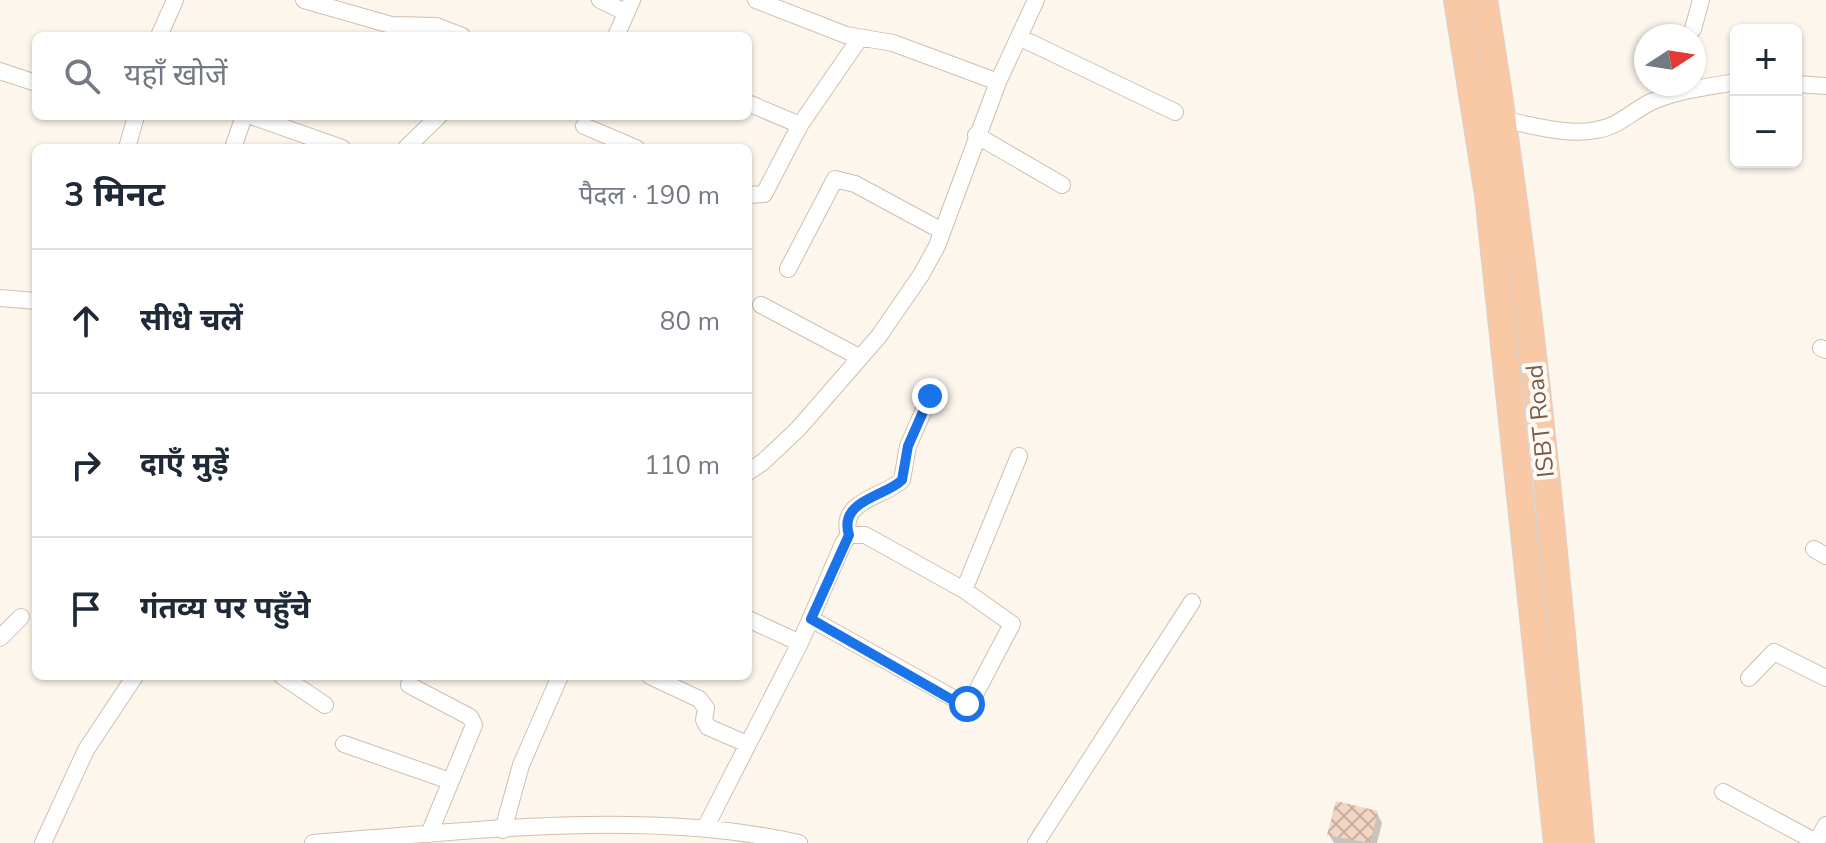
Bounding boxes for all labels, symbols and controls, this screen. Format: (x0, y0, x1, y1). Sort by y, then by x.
north arrow (1634, 24, 1706, 96)
map controls (1730, 24, 1802, 168)
button: + (1730, 24, 1802, 96)
search box (32, 32, 752, 120)
icon: search (60, 54, 104, 98)
text: यहाँ खोजें (124, 55, 227, 96)
button: − (1730, 96, 1802, 168)
text: 3 मिनट (64, 172, 165, 218)
text: पैदल · 190 m (579, 178, 720, 213)
icon: ahead (64, 299, 108, 343)
text: सीधे चलें (140, 300, 243, 341)
text: 80 m (660, 304, 720, 339)
street label: ISBT Road (1518, 363, 1562, 479)
route end (912, 378, 948, 414)
icon: right (64, 443, 108, 487)
text: दाएँ मुड़ें (140, 444, 229, 485)
text: 110 m (644, 448, 720, 483)
icon: arrive (64, 587, 108, 631)
text: गंतव्य पर पहुँचे (140, 588, 310, 629)
route start (949, 686, 985, 722)

